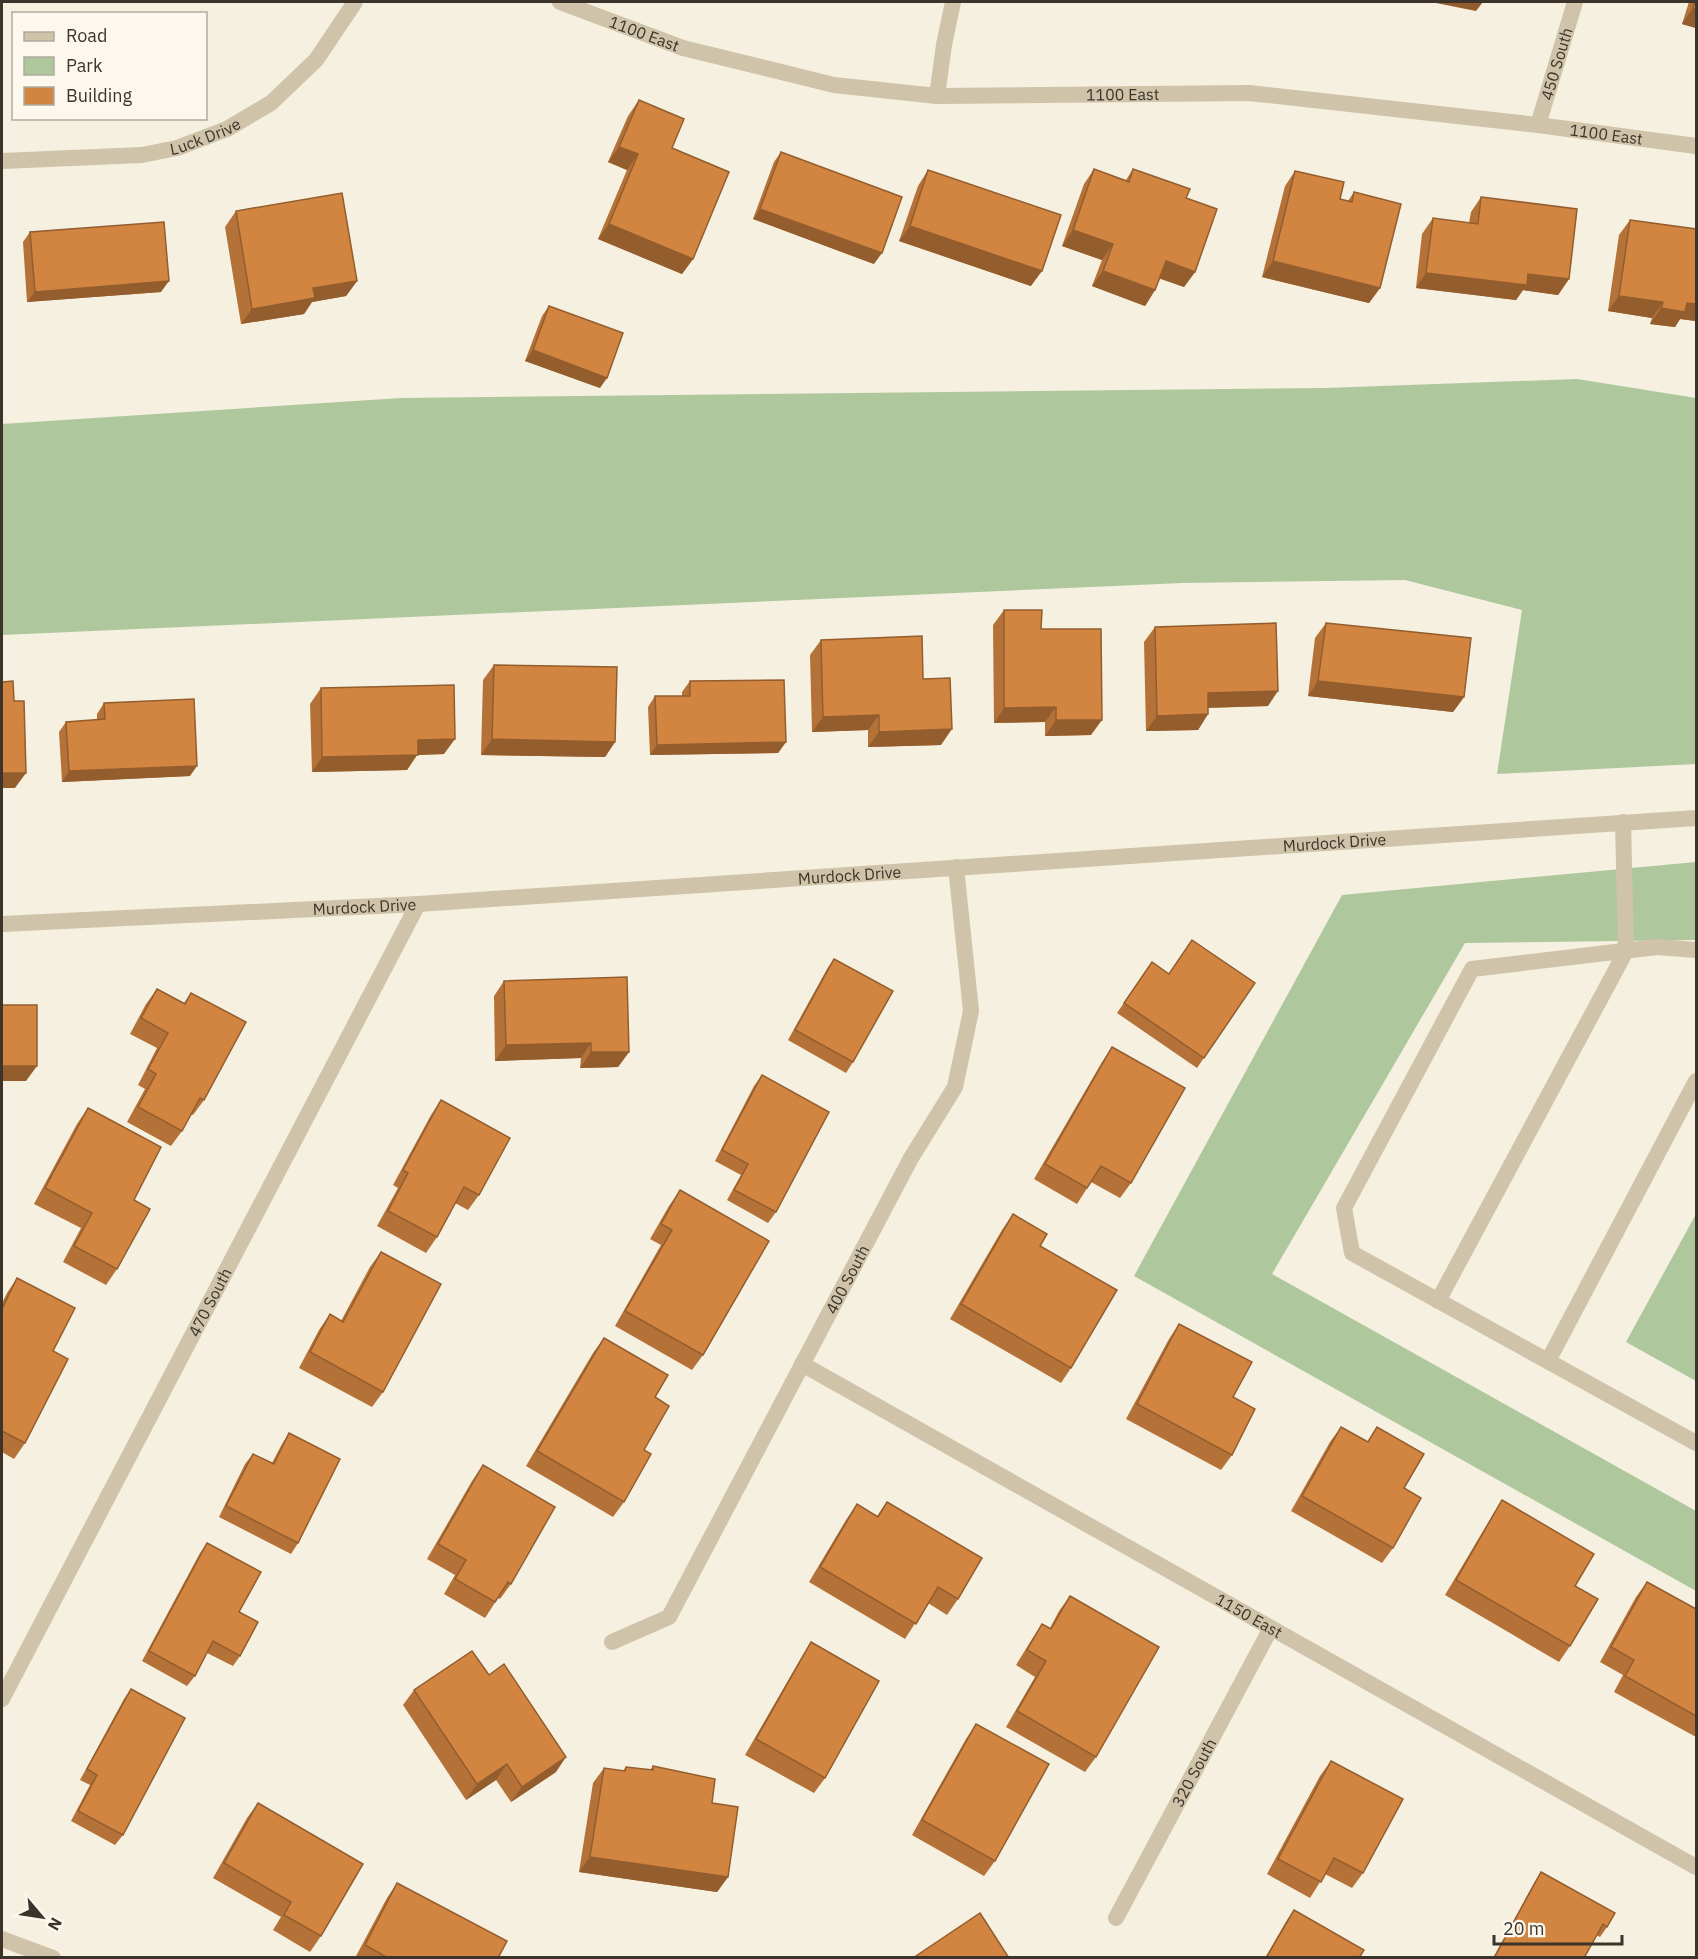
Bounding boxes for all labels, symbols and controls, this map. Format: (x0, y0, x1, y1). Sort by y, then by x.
street label: 1100 East (606, 11, 682, 56)
legend (12, 12, 207, 120)
text: Road (66, 24, 107, 47)
street label: 450 South (1536, 25, 1577, 102)
text: Park (66, 54, 103, 77)
text: Building (66, 84, 133, 107)
street label: 1100 East (1086, 84, 1159, 105)
street label: Luck Drive (168, 113, 244, 159)
street label: 1100 East (1569, 119, 1644, 149)
street label: Murdock Drive (1282, 829, 1387, 856)
street label: Murdock Drive (797, 861, 902, 888)
street label: Murdock Drive (312, 894, 417, 919)
street label: 400 South (821, 1242, 873, 1317)
street label: 470 South (184, 1264, 236, 1340)
street label: 1150 East (1212, 1589, 1286, 1642)
street label: 320 South (1167, 1735, 1220, 1810)
north arrow (12, 1887, 72, 1947)
scale bar (1494, 1908, 1622, 1946)
text: N (44, 1914, 67, 1934)
text: 20 m (1503, 1917, 1545, 1940)

